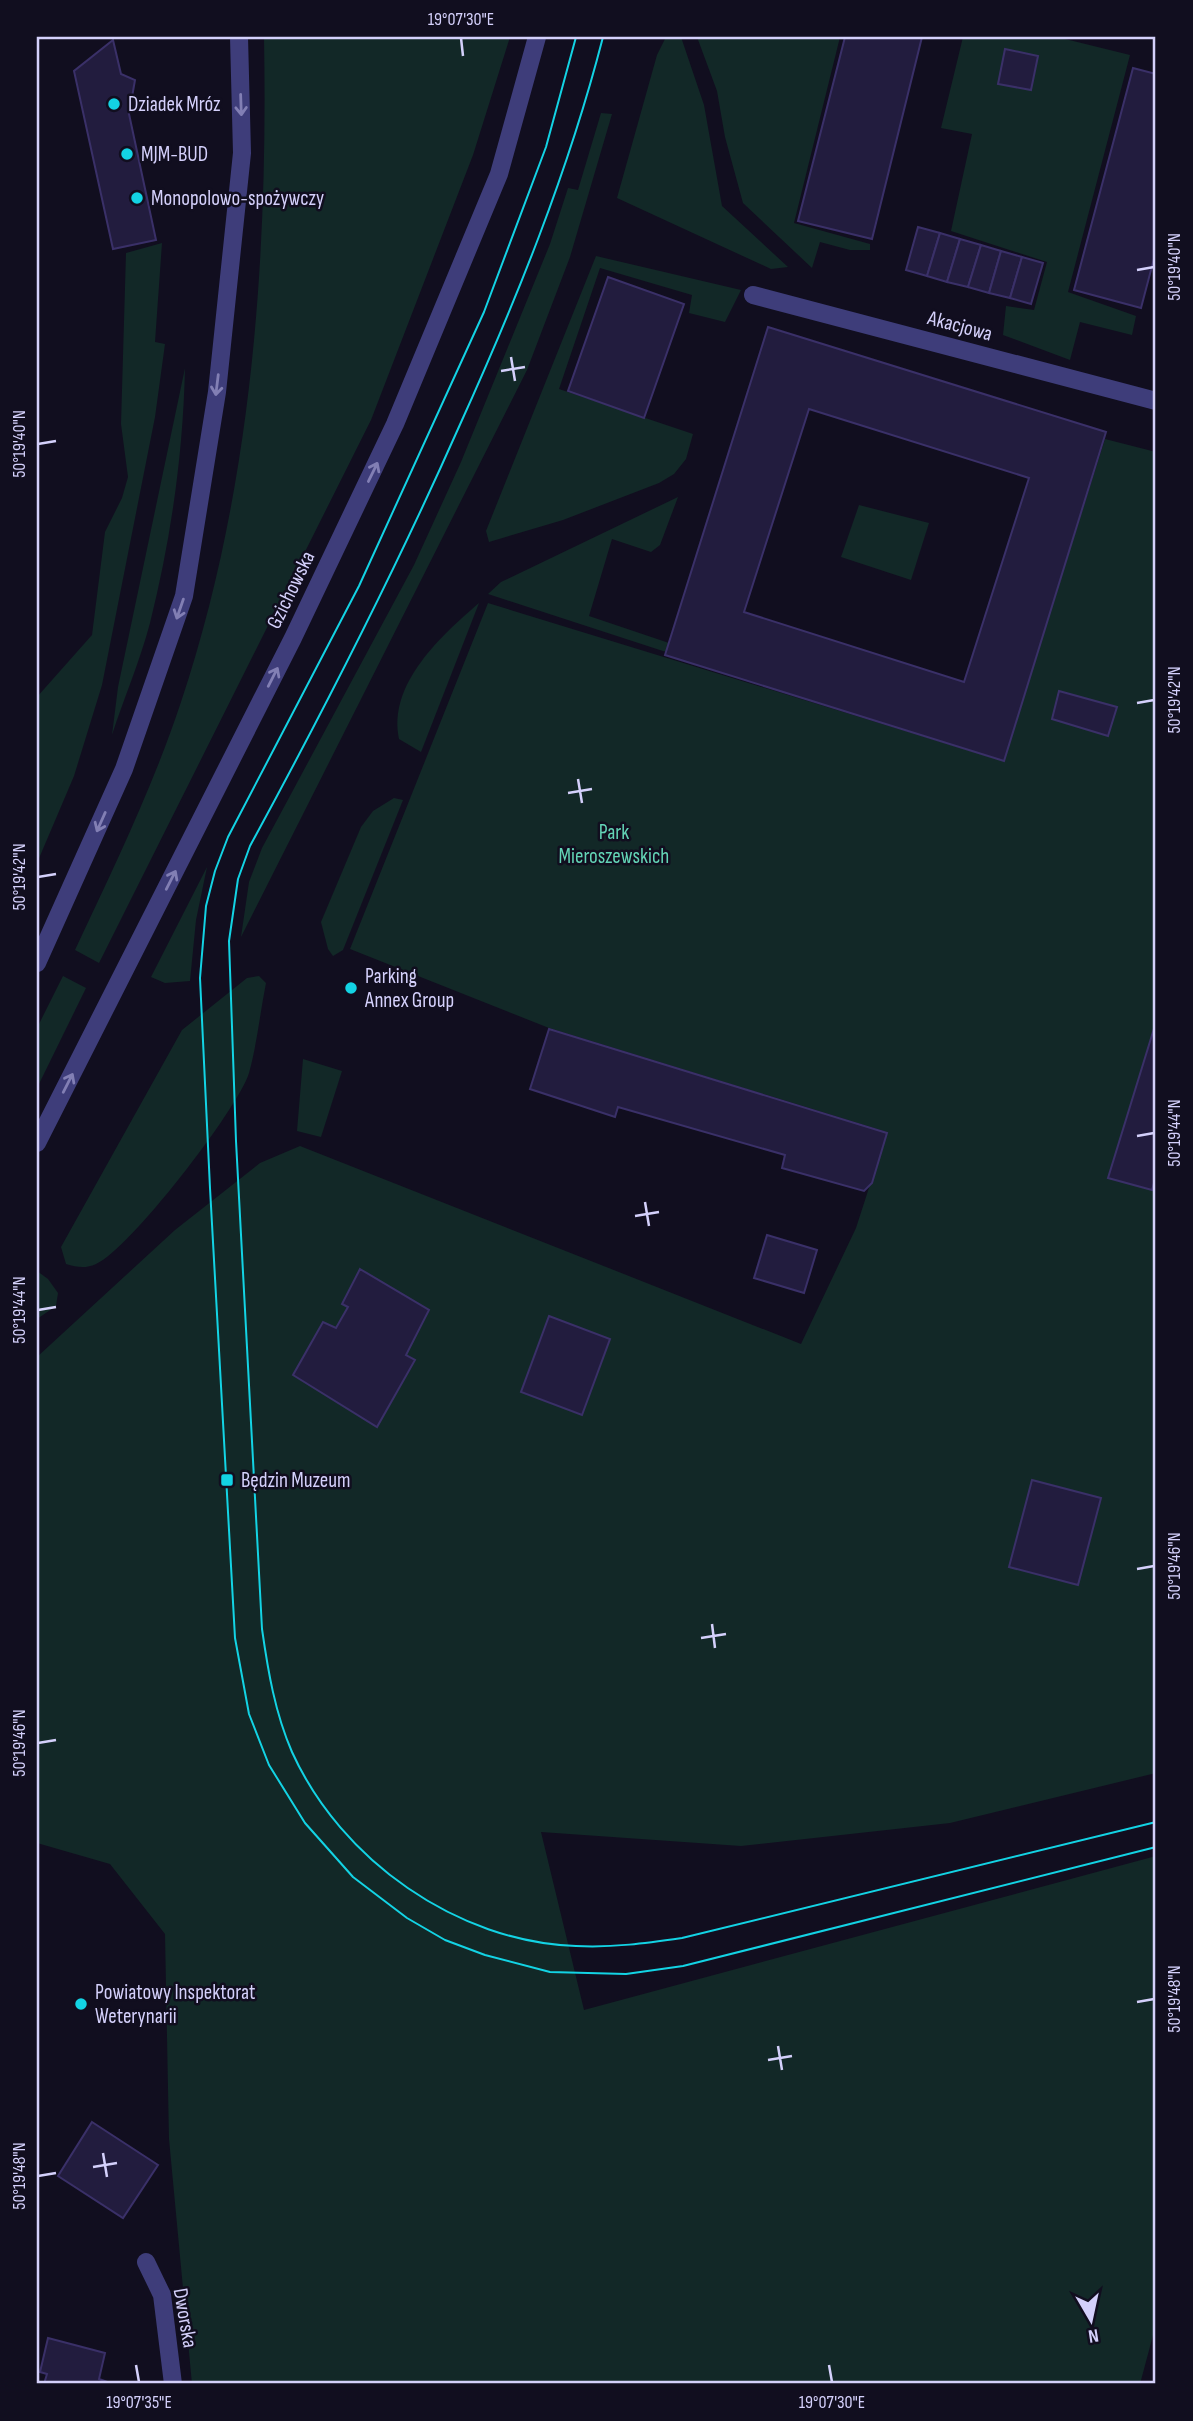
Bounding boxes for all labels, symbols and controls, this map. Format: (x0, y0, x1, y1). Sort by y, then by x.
text: 19°07'30"E (428, 9, 494, 30)
place label: Dziadek Mróz (128, 92, 221, 117)
one-way arrow (234, 93, 247, 116)
marker: Dziadek Mróz (106, 96, 122, 112)
place label: MJM-BUD (141, 142, 208, 167)
marker: MJM-BUD (119, 146, 135, 162)
place label: Monopolowo-spożywczy (151, 186, 324, 211)
marker: Monopolowo-spożywczy (129, 190, 145, 206)
text: 50°19'40"N (1164, 233, 1185, 301)
street label: Akacjowa (924, 305, 995, 347)
one-way arrow (211, 373, 224, 395)
text: 50°19'40"N (9, 410, 30, 478)
one-way arrow (366, 462, 380, 483)
street label: Gzichowska (261, 547, 321, 633)
one-way arrow (173, 597, 185, 619)
text: 50°19'42"N (1164, 666, 1185, 734)
one-way arrow (267, 667, 281, 688)
one-way arrow (94, 811, 107, 832)
park label: Park Mieroszewskich (559, 820, 669, 869)
text: 50°19'42"N (9, 843, 30, 911)
one-way arrow (164, 870, 178, 891)
place label: Parking Annex Group (364, 964, 454, 1013)
marker: Parking Annex Group (343, 980, 359, 996)
one-way arrow (61, 1073, 75, 1094)
text: 50°19'44"N (1164, 1099, 1185, 1167)
text: 50°19'44"N (9, 1276, 30, 1344)
place label: Będzin Muzeum (241, 1468, 351, 1493)
marker: Będzin Muzeum (219, 1472, 235, 1488)
text: 50°19'46"N (1164, 1532, 1185, 1600)
text: 50°19'46"N (9, 1709, 30, 1777)
text: 50°19'48"N (1164, 1965, 1185, 2033)
place label: Powiatowy Inspektorat Weterynarii (95, 1980, 255, 2029)
marker: Powiatowy Inspektorat Weterynarii (73, 1996, 89, 2012)
text: 50°19'48"N (9, 2142, 30, 2210)
north arrow (1056, 2284, 1126, 2354)
street label: Dworska (167, 2286, 203, 2350)
text: N (1087, 2323, 1100, 2347)
text: 19°07'35"E (106, 2392, 172, 2413)
text: 19°07'30"E (799, 2392, 865, 2413)

